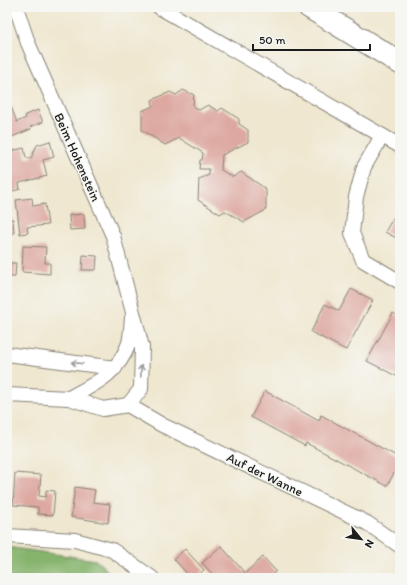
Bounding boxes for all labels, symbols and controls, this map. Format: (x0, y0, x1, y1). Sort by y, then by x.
scale bar (253, 26, 370, 52)
text: 50 m (259, 33, 285, 47)
street label: Beim Hohenstein (51, 111, 104, 204)
one-way arrow (70, 359, 83, 367)
one-way arrow (138, 365, 145, 378)
street label: Auf der Wanne (224, 450, 305, 499)
north arrow (341, 519, 381, 559)
text: N (362, 537, 377, 550)

